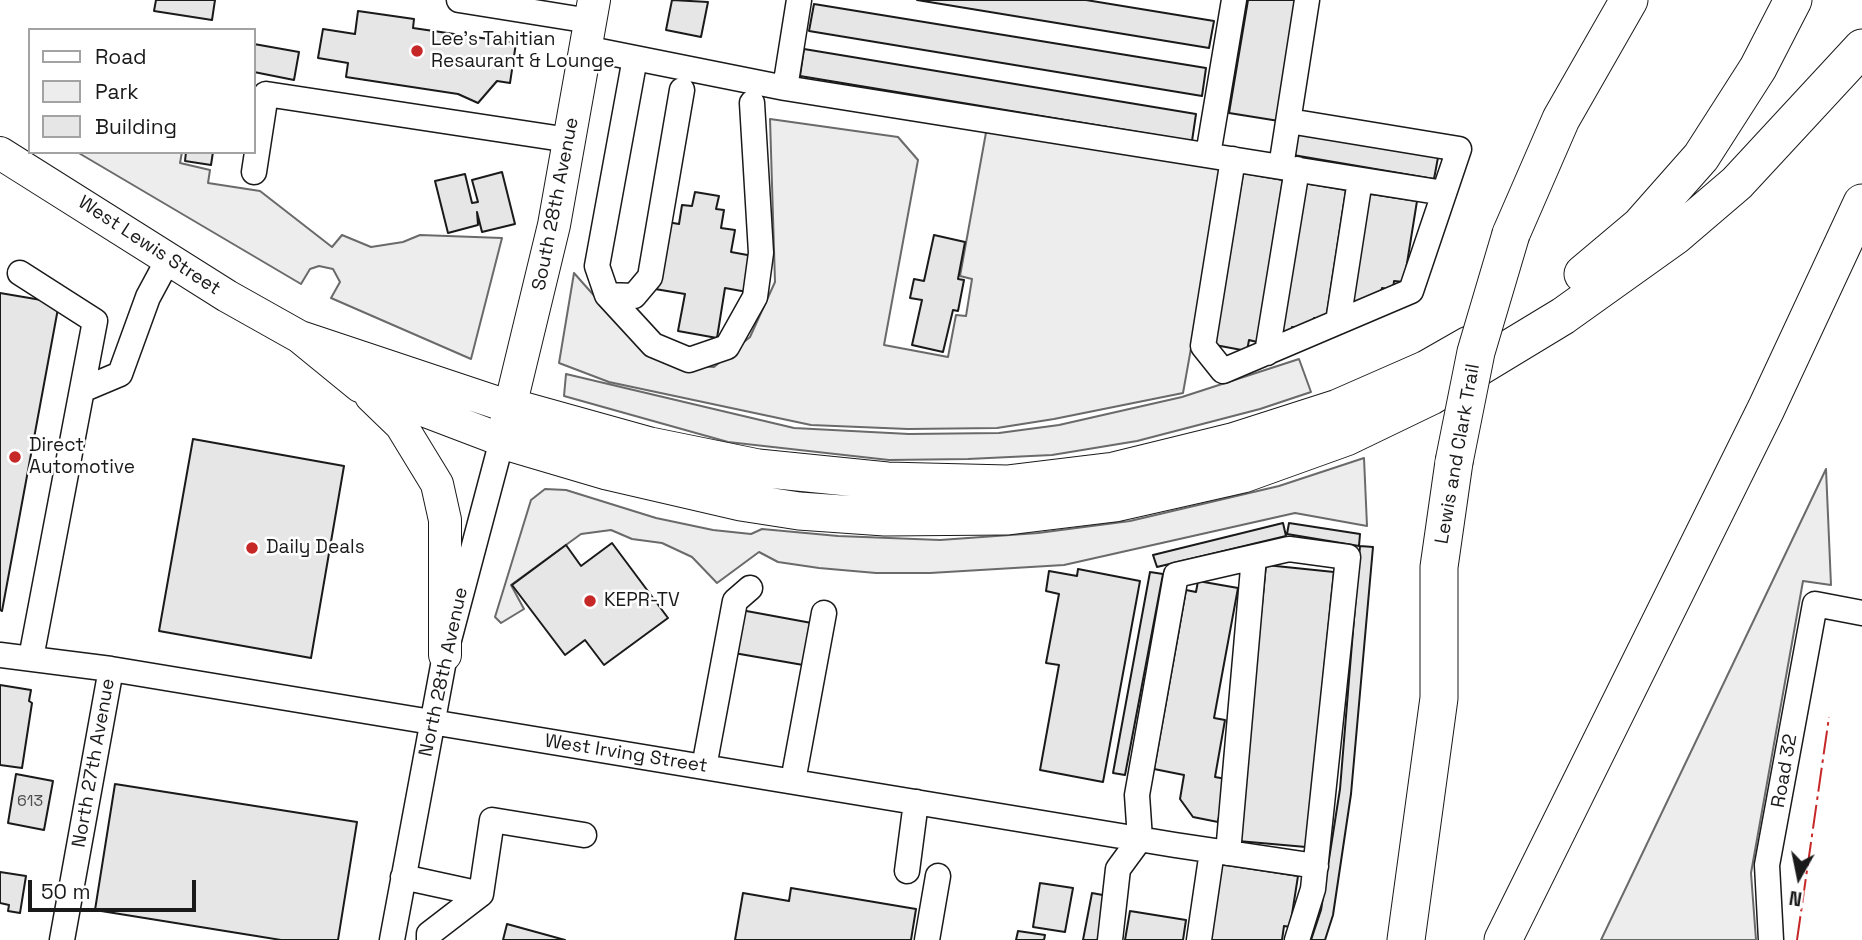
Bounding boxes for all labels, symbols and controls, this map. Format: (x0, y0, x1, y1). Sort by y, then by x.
legend (28, 28, 256, 154)
place label: Lee's Tahitian Resaurant & Lounge (431, 29, 614, 73)
text: Road (95, 43, 147, 70)
marker: Lee's Tahitian Resaurant & Lounge (409, 43, 425, 59)
text: Park (95, 78, 139, 105)
text: Building (95, 113, 177, 140)
street label: South 28th Avenue (528, 115, 584, 293)
street label: West Lewis Street (74, 191, 224, 301)
street label: Lewis and Clark Trail (1431, 362, 1485, 546)
place label: Direct Automotive (29, 435, 135, 479)
marker: Direct Automotive (7, 449, 23, 465)
place label: Daily Deals (266, 537, 365, 559)
marker: Daily Deals (244, 540, 260, 556)
street label: North 28th Avenue (415, 585, 473, 759)
place label: KEPR-TV (604, 590, 680, 612)
marker: KEPR-TV (582, 593, 598, 609)
street label: North 27th Avenue (68, 677, 120, 849)
street label: West Irving Street (543, 730, 709, 778)
street label: Road 32 (1767, 732, 1803, 810)
house number: 613 (17, 792, 43, 812)
north arrow (1764, 842, 1834, 912)
scale bar (32, 866, 200, 910)
text: 50 m (41, 878, 91, 905)
text: N (1787, 885, 1804, 912)

